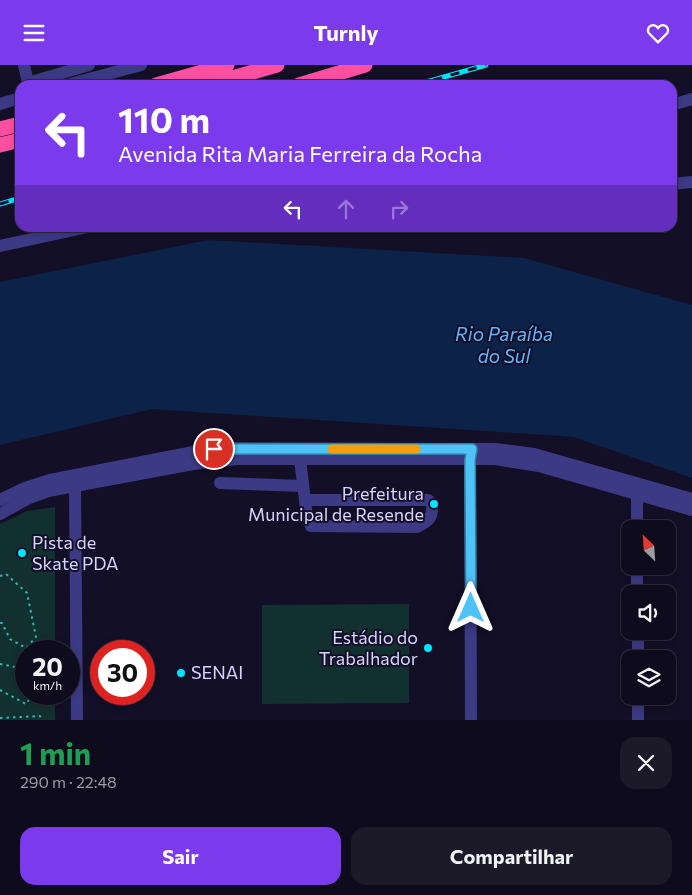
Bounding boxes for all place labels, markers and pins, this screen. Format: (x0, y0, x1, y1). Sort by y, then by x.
pin (193, 428, 235, 470)
place label: Prefeitura Municipal de Resende (248, 482, 424, 525)
marker: Prefeitura Municipal de Resende (428, 498, 440, 510)
place label: Pista de Skate PDA (32, 531, 118, 574)
marker: Pista de Skate PDA (16, 547, 28, 559)
place label: Estádio do Trabalhador (319, 626, 418, 669)
marker: Estádio do Trabalhador (422, 642, 434, 654)
place label: SENAI (191, 661, 243, 683)
marker: SENAI (175, 667, 187, 679)

